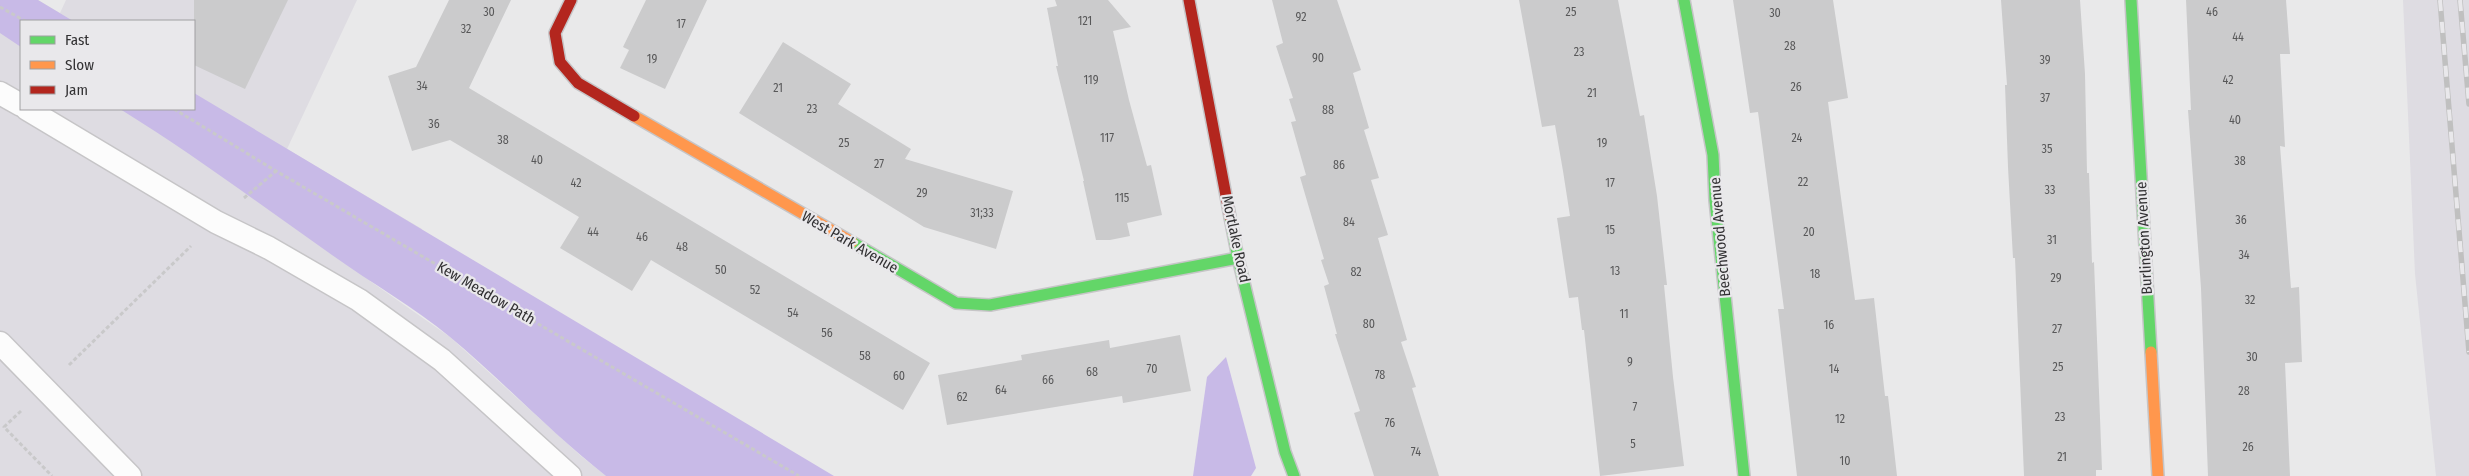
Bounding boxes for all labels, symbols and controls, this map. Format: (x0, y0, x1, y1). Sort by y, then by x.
house number: 30 (483, 5, 495, 19)
house number: 25 (1566, 5, 1577, 19)
house number: 46 (2206, 5, 2218, 19)
house number: 30 (1769, 6, 1781, 20)
house number: 92 (1296, 10, 1306, 24)
house number: 121 (1078, 14, 1092, 28)
house number: 17 (676, 17, 686, 31)
legend (20, 20, 195, 110)
house number: 32 (461, 22, 471, 36)
house number: 44 (2232, 30, 2244, 44)
text: Fast (65, 31, 89, 49)
house number: 28 (1784, 39, 1796, 53)
house number: 23 (1574, 45, 1584, 59)
house number: 90 (1312, 51, 1324, 65)
house number: 19 (647, 52, 657, 66)
house number: 39 (2039, 53, 2051, 67)
text: Slow (65, 56, 94, 74)
house number: 119 (1083, 73, 1099, 87)
house number: 42 (2223, 73, 2233, 87)
house number: 34 (416, 79, 428, 93)
house number: 26 (1790, 80, 1802, 94)
text: Jam (65, 81, 88, 99)
house number: 21 (773, 81, 783, 95)
house number: 21 (1587, 86, 1597, 100)
house number: 37 (2040, 91, 2050, 105)
house number: 23 (807, 102, 817, 116)
house number: 88 (1322, 103, 1334, 117)
house number: 40 (2229, 113, 2241, 127)
house number: 36 (428, 117, 440, 131)
house number: 117 (1100, 131, 1114, 145)
house number: 24 (1792, 131, 1803, 145)
house number: 38 (497, 133, 509, 147)
house number: 25 (839, 136, 850, 150)
house number: 19 (1597, 136, 1607, 150)
house number: 35 (2042, 142, 2053, 156)
house number: 40 (531, 153, 543, 167)
house number: 38 (2234, 154, 2246, 168)
house number: 27 (874, 157, 884, 171)
house number: 86 (1333, 158, 1345, 172)
house number: 22 (1798, 175, 1808, 189)
house number: 42 (571, 176, 581, 190)
house number: 17 (1605, 176, 1615, 190)
street label: Beechwood Avenue (1706, 177, 1734, 297)
street label: Burlington Avenue (2132, 181, 2156, 295)
house number: 33 (2045, 183, 2055, 197)
house number: 29 (916, 186, 928, 200)
house number: 115 (1115, 191, 1130, 205)
street label: Mortlake Road (1218, 194, 1254, 284)
house number: 31;33 (970, 206, 994, 220)
street label: West Park Avenue (798, 207, 902, 277)
house number: 36 (2235, 213, 2247, 227)
house number: 84 (1343, 215, 1355, 229)
house number: 15 (1605, 223, 1616, 237)
house number: 44 (587, 225, 599, 239)
house number: 20 (1803, 225, 1815, 239)
house number: 46 (636, 230, 648, 244)
house number: 31 (2047, 233, 2057, 247)
house number: 48 (676, 240, 688, 254)
house number: 34 (2238, 248, 2250, 262)
street label: Kew Meadow Path (434, 258, 538, 328)
house number: 50 (715, 263, 727, 277)
house number: 13 (1610, 264, 1620, 278)
house number: 82 (1350, 265, 1362, 279)
house number: 18 (1810, 267, 1820, 281)
house number: 29 (2050, 271, 2062, 285)
house number: 52 (750, 283, 760, 297)
house number: 32 (2245, 293, 2255, 307)
house number: 54 (787, 306, 799, 320)
house number: 11 (1619, 307, 1629, 321)
house number: 80 (1363, 317, 1375, 331)
house number: 16 (1824, 318, 1834, 332)
house number: 27 (2052, 322, 2062, 336)
house number: 56 (821, 326, 833, 340)
house number: 58 (859, 349, 871, 363)
house number: 30 (2246, 350, 2258, 364)
house number: 9 (1627, 355, 1633, 369)
house number: 25 (2053, 360, 2064, 374)
house number: 70 (1147, 362, 1157, 376)
house number: 14 (1829, 362, 1839, 376)
house number: 68 (1086, 365, 1098, 379)
house number: 78 (1375, 368, 1385, 382)
house number: 60 (893, 369, 905, 383)
house number: 66 (1042, 373, 1054, 387)
house number: 64 (995, 383, 1007, 397)
house number: 28 (2238, 384, 2250, 398)
house number: 62 (956, 390, 968, 404)
house number: 7 (1633, 400, 1638, 414)
house number: 23 (2055, 410, 2065, 424)
house number: 12 (1835, 412, 1845, 426)
house number: 76 (1385, 416, 1395, 430)
house number: 5 (1630, 437, 1636, 451)
house number: 26 (2242, 440, 2254, 454)
house number: 74 (1411, 445, 1421, 459)
house number: 21 (2057, 450, 2067, 464)
house number: 10 (1840, 454, 1850, 468)

